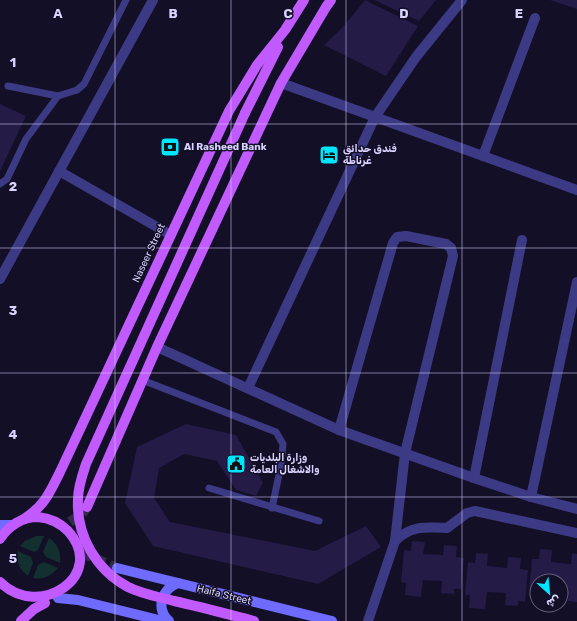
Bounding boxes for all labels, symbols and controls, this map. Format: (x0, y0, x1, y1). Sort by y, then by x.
text: A (53, 6, 63, 21)
text: B (168, 6, 178, 21)
text: C (283, 6, 293, 21)
text: D (399, 6, 409, 21)
text: E (515, 6, 523, 21)
text: 1 (10, 55, 16, 70)
bank icon: Al Rasheed Bank (159, 136, 181, 158)
place label: Al Rasheed Bank (184, 141, 267, 153)
place label: فندق حدائق غرناطة (343, 143, 397, 167)
hotel icon: فندق حدائق غرناطة (318, 144, 340, 166)
text: 2 (9, 179, 17, 194)
street label: Naseer Street (130, 222, 168, 284)
text: 3 (9, 303, 18, 318)
text: 4 (9, 427, 18, 442)
place label: وزارة البلديات والاشغال العامة (250, 452, 320, 476)
public building icon: وزارة البلديات والاشغال العامة (225, 453, 247, 475)
text: 5 (9, 551, 17, 566)
north arrow (529, 573, 569, 613)
street label: Haifa Street (196, 582, 253, 608)
text: ش (544, 593, 562, 610)

